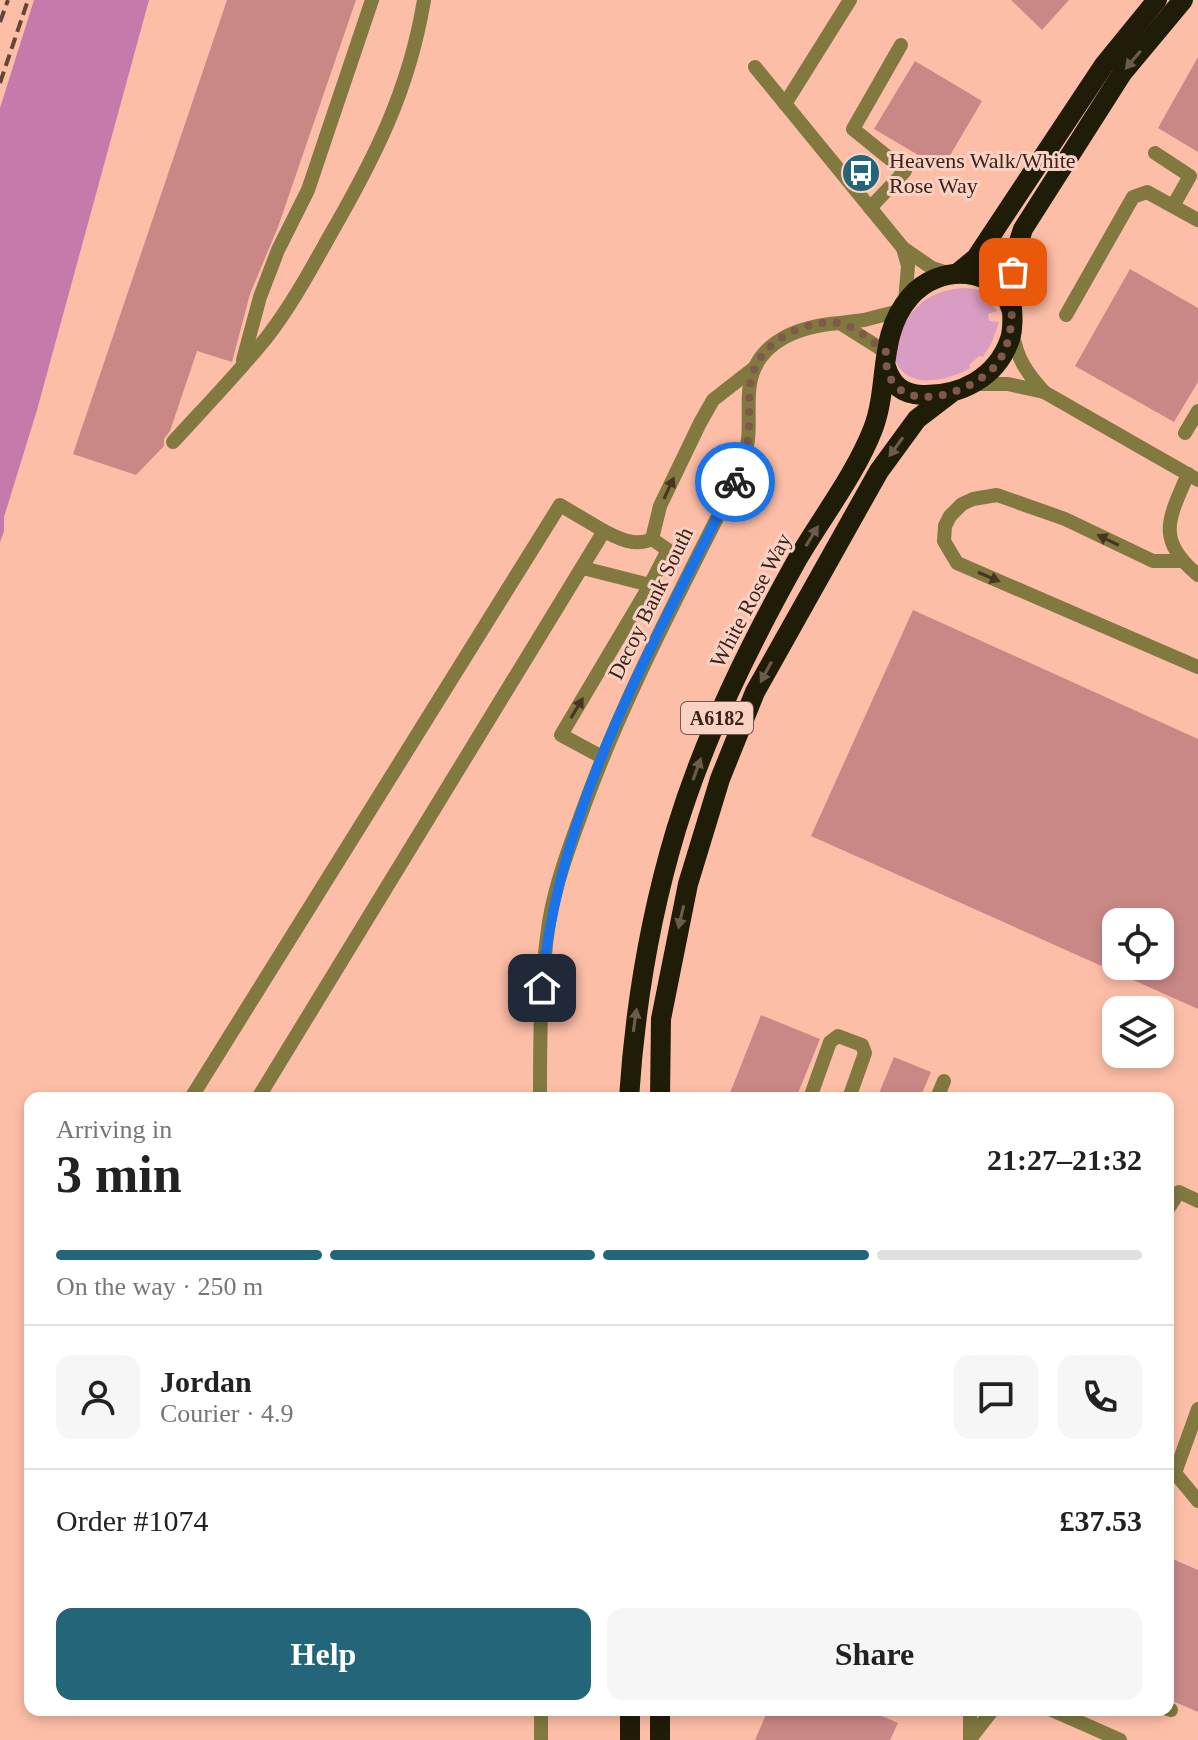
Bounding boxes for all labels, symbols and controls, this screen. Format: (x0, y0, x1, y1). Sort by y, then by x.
one-way arrow (1125, 50, 1142, 70)
place label: Heavens Walk/White Rose Way (889, 148, 1076, 198)
bus stop icon: Heavens Walk/White Rose Way (840, 152, 882, 194)
pin (979, 238, 1047, 306)
icon: bag (991, 250, 1035, 294)
one-way arrow (889, 437, 904, 458)
courier (695, 442, 775, 522)
icon: bike (713, 460, 757, 504)
one-way arrow (662, 476, 676, 500)
street label: Decoy Bank South (603, 523, 698, 683)
one-way arrow (805, 525, 819, 547)
street label: White Rose Way (705, 529, 796, 671)
one-way arrow (1096, 533, 1119, 547)
one-way arrow (977, 570, 1001, 583)
one-way arrow (759, 661, 773, 683)
one-way arrow (570, 697, 584, 719)
road number: A6182 (681, 702, 753, 734)
one-way arrow (691, 756, 704, 780)
one-way arrow (674, 905, 687, 930)
map controls (1102, 908, 1174, 1068)
button: locate (1102, 908, 1174, 980)
pin (508, 954, 576, 1022)
icon: home (520, 966, 564, 1010)
button: layers (1102, 996, 1174, 1068)
one-way arrow (629, 1007, 642, 1032)
text: Arriving in (56, 1115, 172, 1144)
text: 21:27–21:32 (987, 1143, 1142, 1176)
text: 3 min (56, 1146, 182, 1203)
text: On the way · 250 m (56, 1272, 263, 1301)
button: person (56, 1355, 140, 1439)
button: chat (954, 1355, 1038, 1439)
button: phone (1058, 1355, 1142, 1439)
text: Jordan (160, 1365, 252, 1398)
text: Courier · 4.9 (160, 1399, 294, 1428)
text: Order #1074 (56, 1504, 208, 1537)
text: £37.53 (1060, 1504, 1142, 1537)
button: Help (56, 1608, 591, 1700)
button: Share (607, 1608, 1142, 1700)

